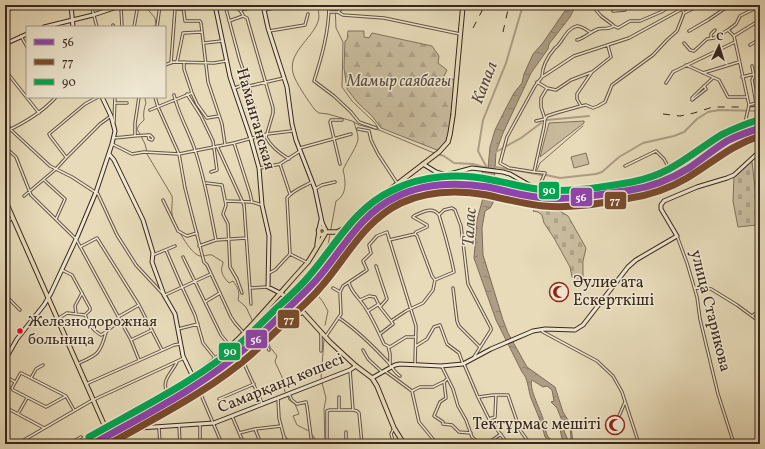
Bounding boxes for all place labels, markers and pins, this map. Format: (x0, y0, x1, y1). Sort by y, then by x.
place label: Әулие ата Ескерткіші (573, 272, 654, 312)
mosque icon: Әулие ата Ескерткіші (548, 281, 570, 303)
place label: Железнодорожная больница (28, 312, 157, 351)
marker: Железнодорожная больница (15, 326, 25, 336)
place label: Тектұрмас мешіті (472, 414, 601, 436)
mosque icon: Тектұрмас мешіті (604, 414, 626, 436)

